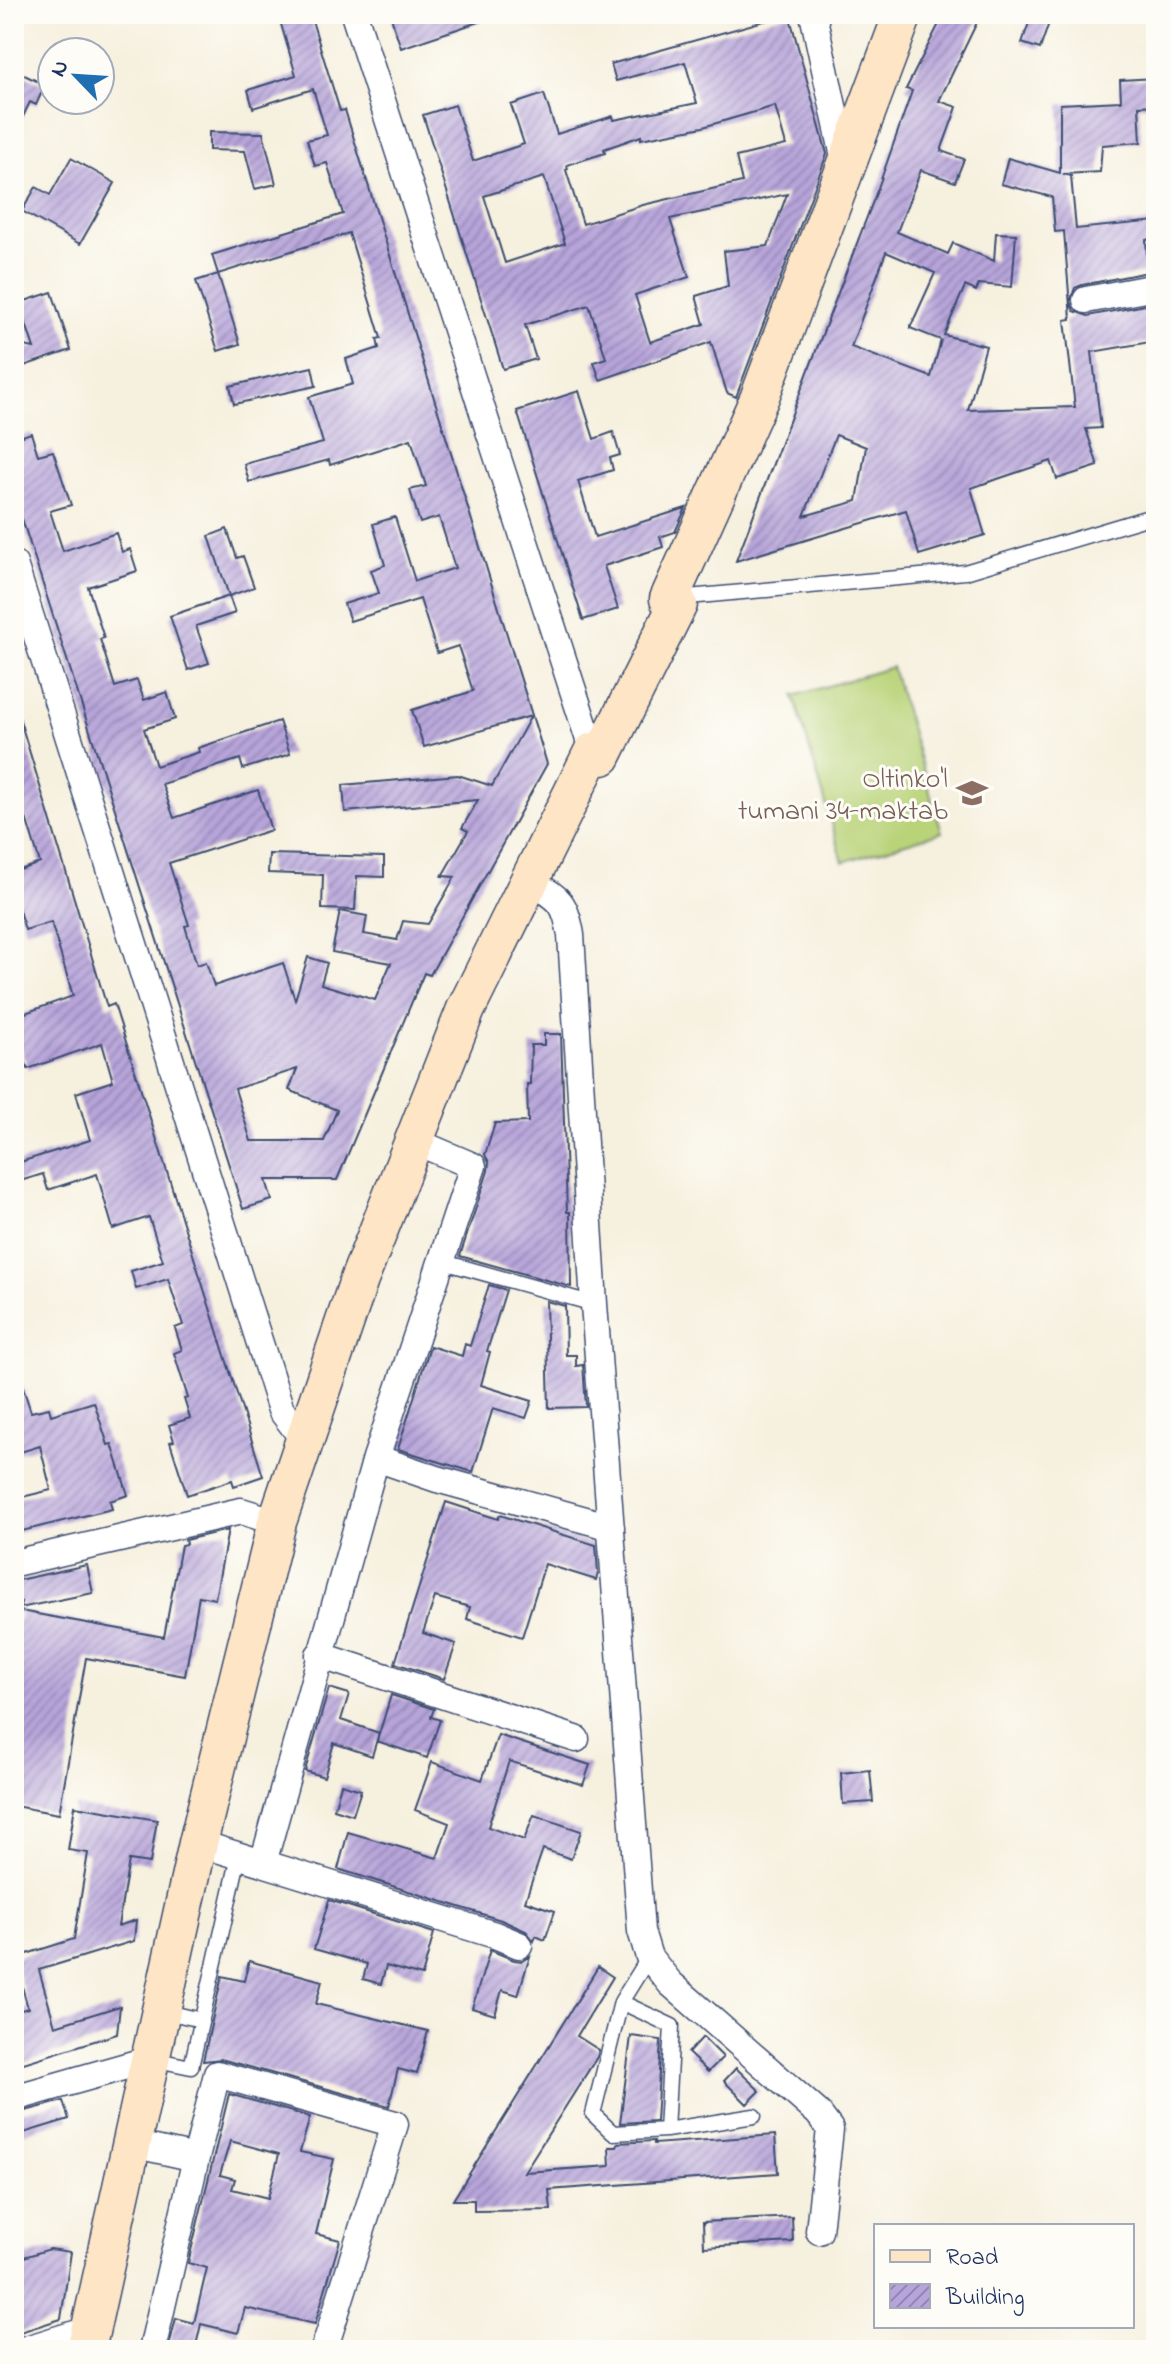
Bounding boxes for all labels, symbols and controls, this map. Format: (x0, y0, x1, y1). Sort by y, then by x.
north arrow (36, 36, 116, 116)
text: N (43, 55, 78, 82)
place label: Oltinko'l tumani 34-maktab (738, 760, 948, 833)
school or university icon: Oltinko'l tumani 34-maktab (955, 776, 989, 810)
legend (874, 2224, 1134, 2328)
text: Road (946, 2241, 999, 2276)
text: Building (945, 2281, 1025, 2316)

